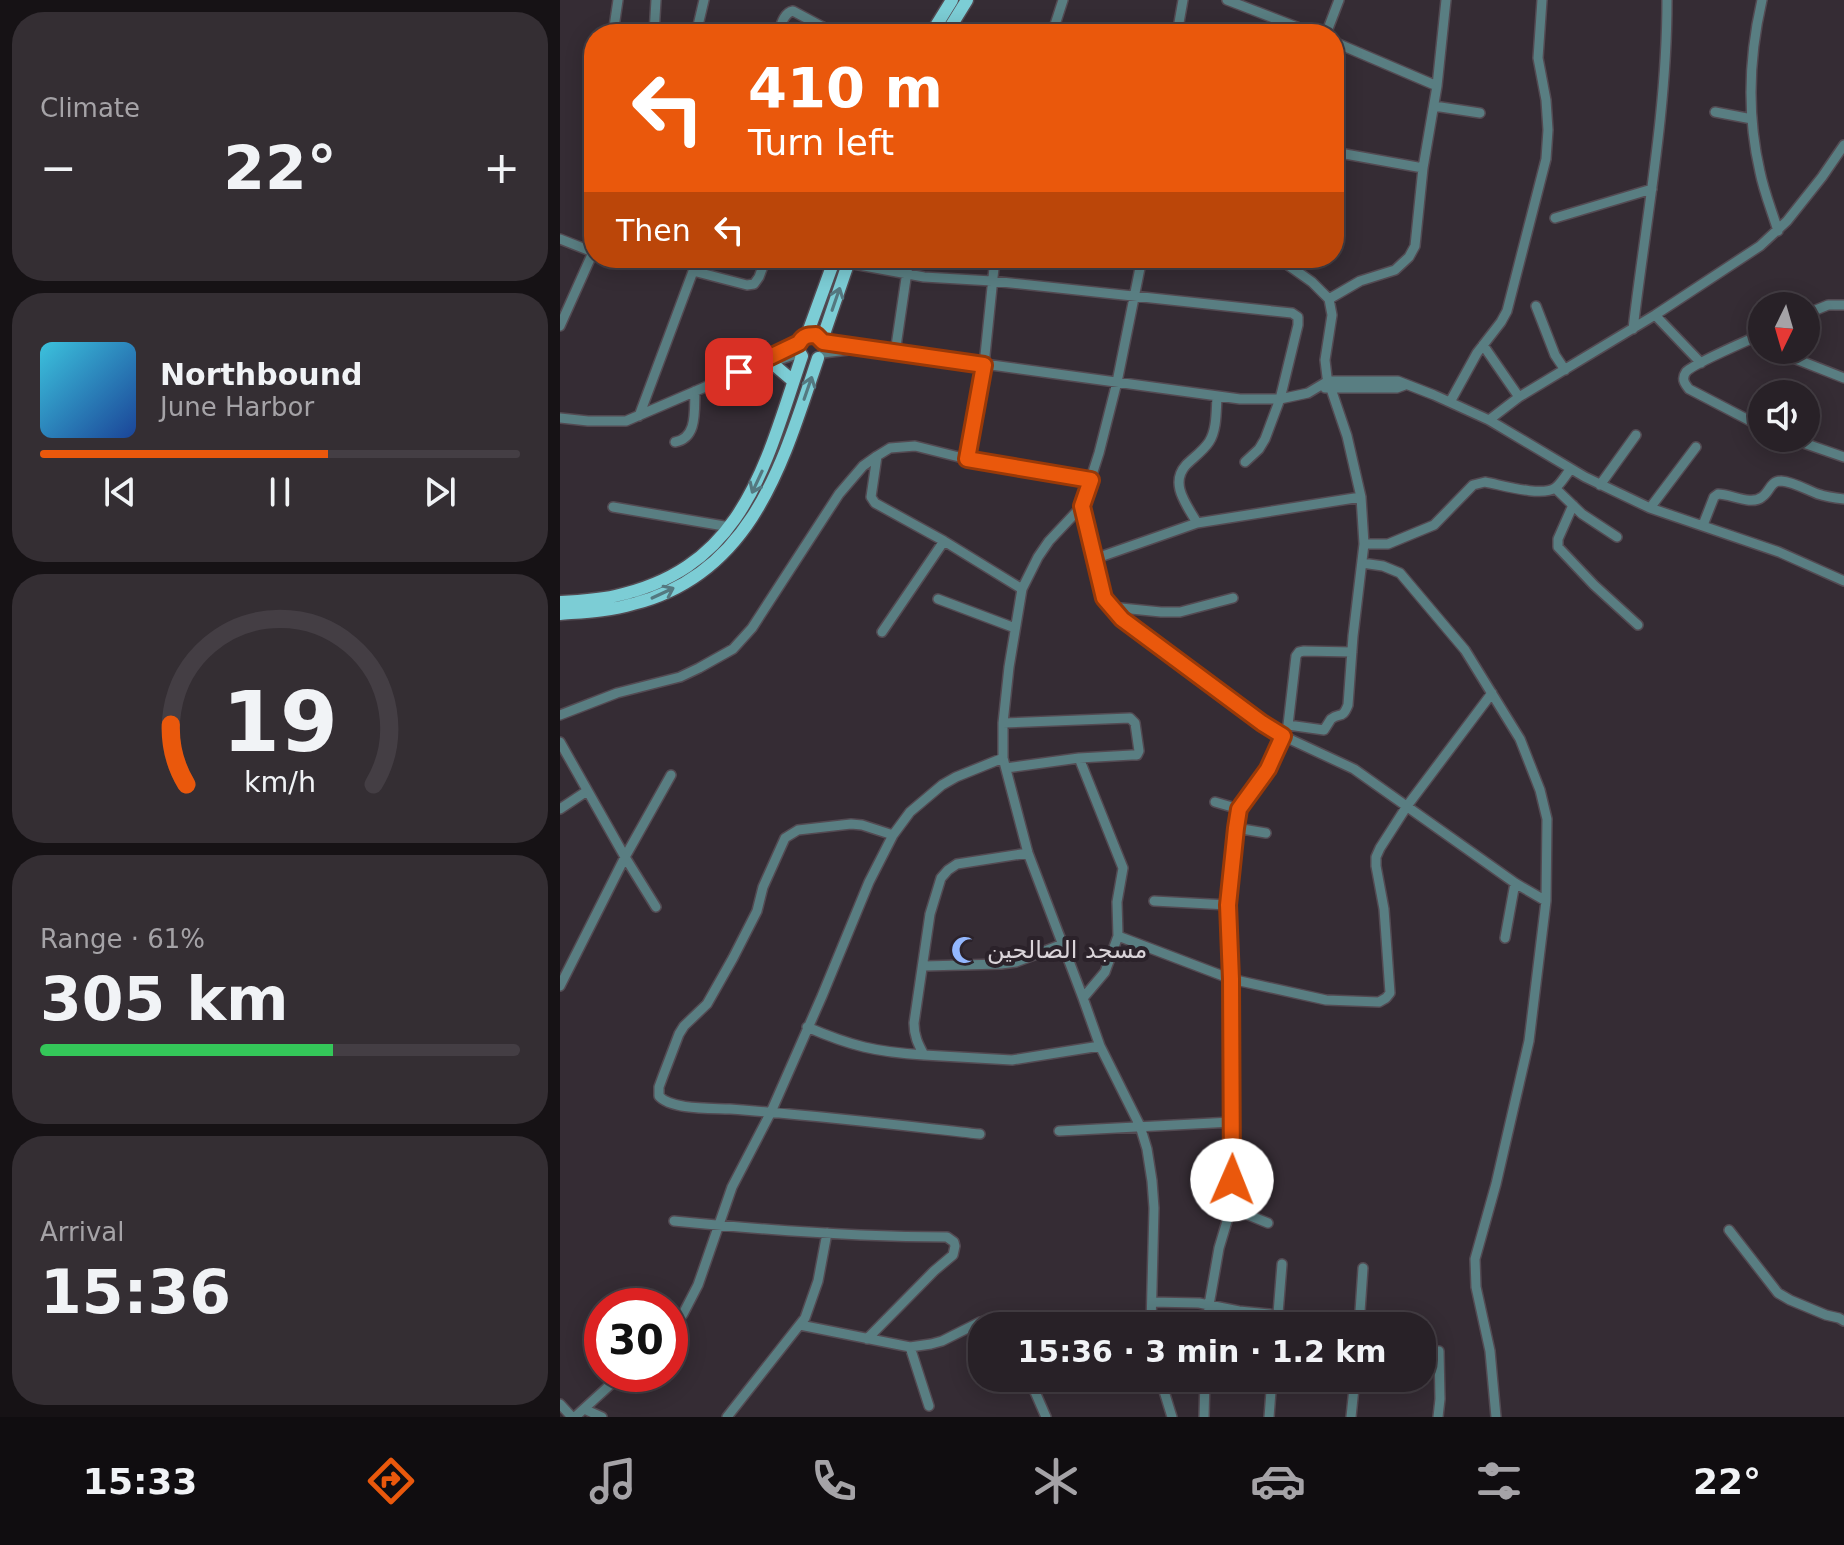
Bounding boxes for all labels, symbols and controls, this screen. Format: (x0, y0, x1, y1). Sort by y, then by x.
text: 410 m (748, 55, 943, 120)
icon: left (616, 56, 720, 160)
text: Climate (40, 93, 140, 123)
text: Turn left (748, 122, 894, 163)
text: 22° (223, 133, 337, 203)
text: − (40, 142, 77, 193)
text: + (483, 142, 520, 193)
icon: left (707, 208, 751, 252)
text: Then (616, 213, 691, 248)
one-way arrow (830, 287, 845, 312)
north arrow (1748, 292, 1820, 364)
map controls (1748, 292, 1820, 452)
pin (705, 338, 773, 406)
icon: arrive (717, 350, 761, 394)
text: Northbound (160, 357, 363, 392)
one-way arrow (801, 376, 816, 401)
button: sound (1748, 380, 1820, 452)
text: June Harbor (160, 392, 314, 422)
icon: previous (98, 470, 142, 514)
icon: pause (258, 470, 302, 514)
icon: next (418, 470, 462, 514)
one-way arrow (749, 470, 764, 494)
one-way arrow (651, 585, 675, 600)
text: 19 (222, 673, 338, 770)
text: km/h (244, 765, 316, 799)
text: Range · 61% (40, 924, 205, 954)
mosque icon: مسجد الصالحين (950, 935, 980, 965)
place label: مسجد الصالحين (987, 936, 1147, 964)
text: 305 km (40, 964, 289, 1034)
position arrow (1190, 1138, 1274, 1222)
text: Arrival (40, 1217, 124, 1247)
text: 15:36 (40, 1257, 231, 1327)
speed limit sign: 30 (584, 1288, 688, 1392)
text: 15:36 · 3 min · 1.2 km (1017, 1334, 1387, 1369)
icon: directions (363, 1453, 419, 1509)
icon: music (585, 1453, 641, 1509)
icon: phone (806, 1453, 862, 1509)
icon: climate (1028, 1453, 1084, 1509)
icon: car (1250, 1453, 1306, 1509)
icon: filters (1471, 1453, 1527, 1509)
text: 15:33 (83, 1461, 197, 1502)
text: 22° (1693, 1461, 1761, 1502)

